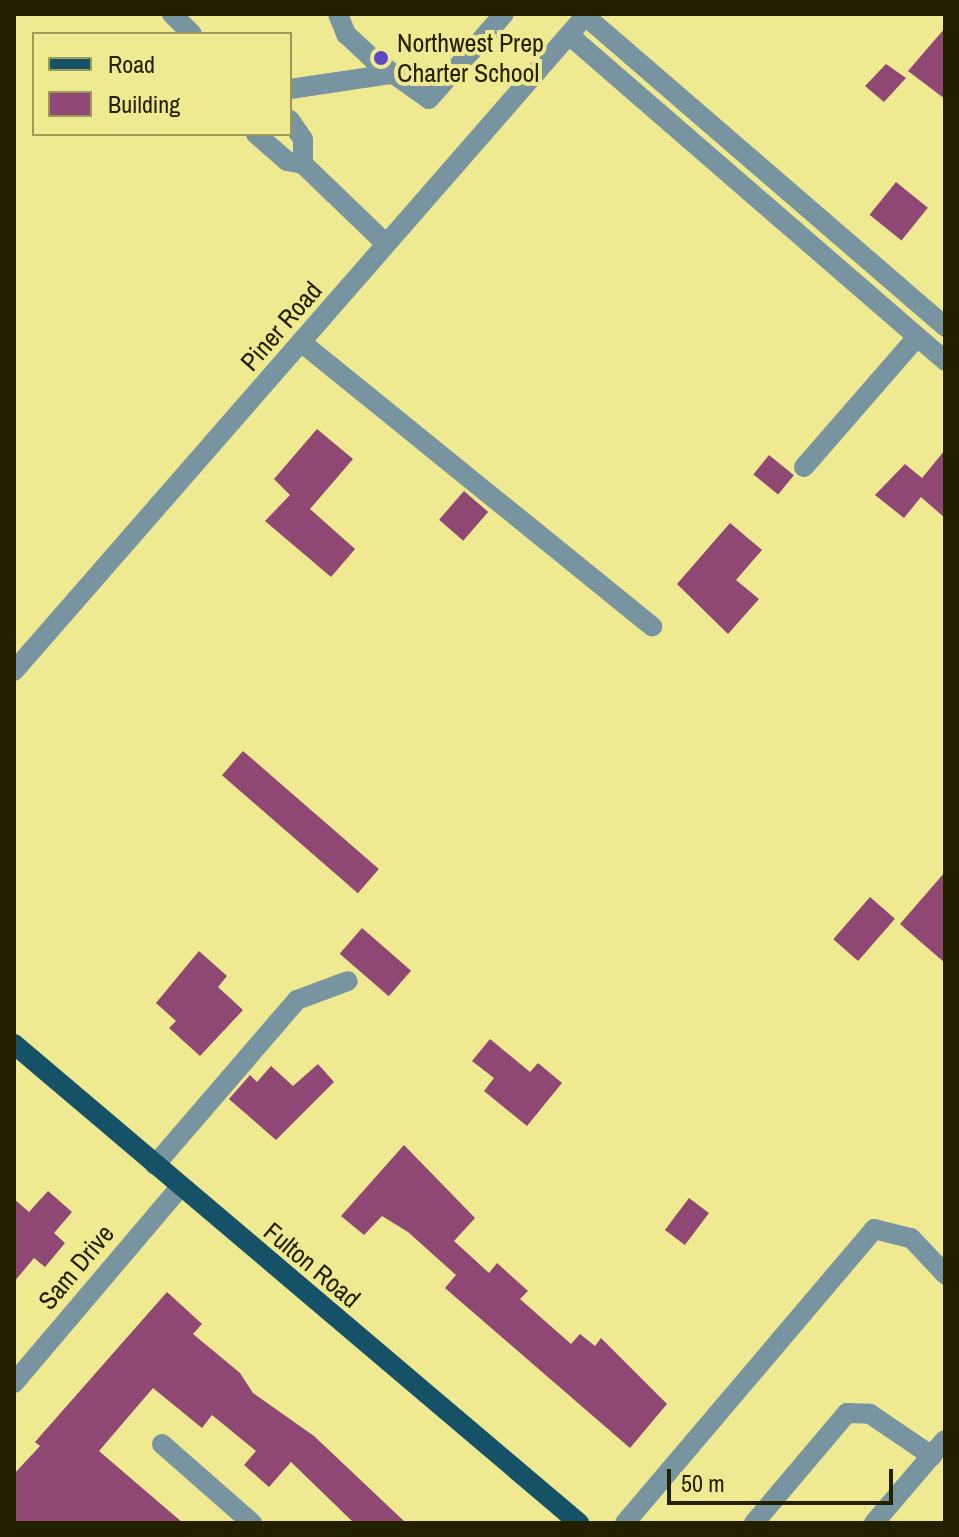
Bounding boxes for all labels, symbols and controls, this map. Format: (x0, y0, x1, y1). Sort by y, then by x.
place label: Northwest Prep Charter School (397, 27, 544, 88)
legend (32, 32, 292, 136)
text: Road (108, 48, 155, 80)
marker: Northwest Prep Charter School (372, 49, 390, 67)
text: Building (108, 88, 180, 120)
street label: Piner Road (234, 275, 328, 377)
street label: Fulton Road (257, 1216, 367, 1314)
street label: Sam Drive (32, 1218, 120, 1316)
scale bar (671, 1453, 897, 1503)
text: 50 m (681, 1467, 725, 1499)

